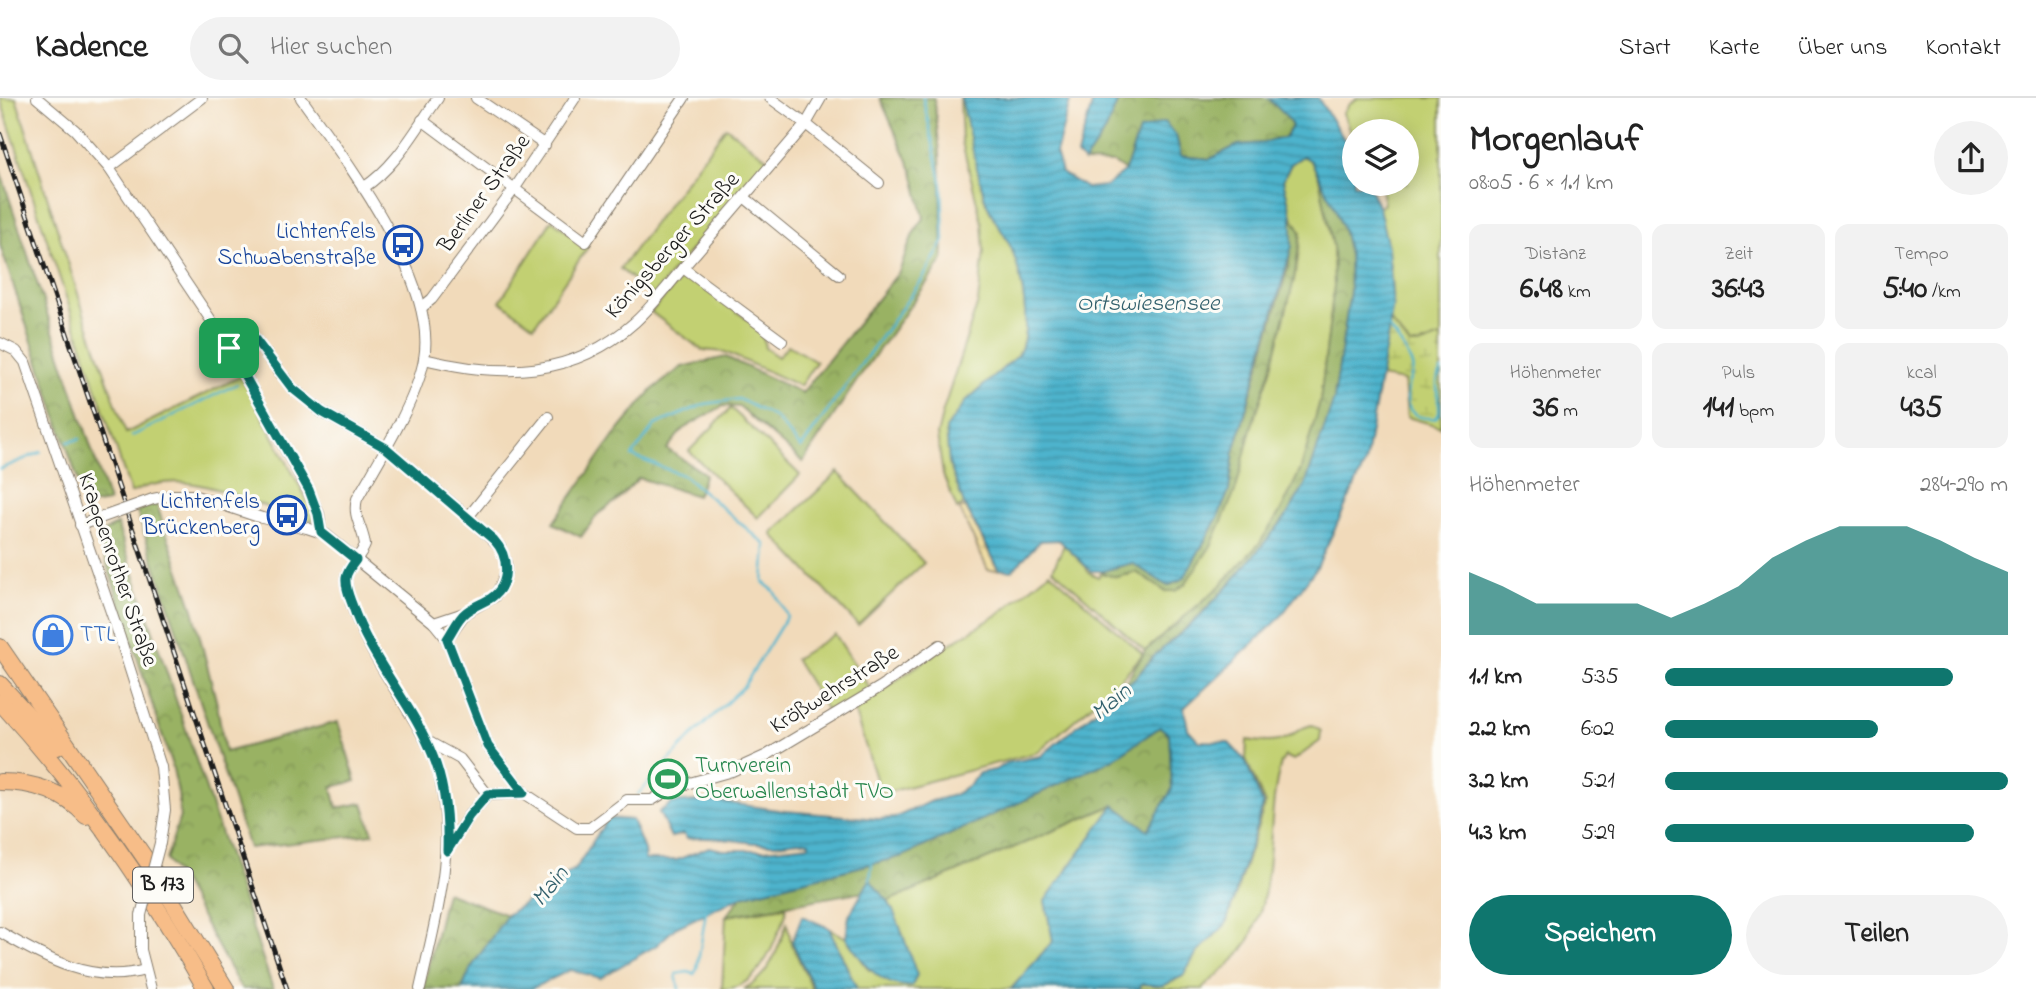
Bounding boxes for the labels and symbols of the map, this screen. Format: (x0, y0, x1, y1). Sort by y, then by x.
street label: Berliner Straße (430, 127, 540, 261)
street label: Königsberger Straße (598, 165, 749, 328)
place label: Lichtenfels Schwabenstraße (217, 216, 377, 275)
bus stop icon: Lichtenfels Schwabenstraße (382, 224, 424, 266)
water label: Ortswiesensee (1077, 287, 1221, 322)
pin (199, 318, 259, 378)
street label: Krappenrother Straße (68, 469, 166, 672)
place label: Lichtenfels Brückenberg (141, 486, 260, 546)
bus stop icon: Lichtenfels Brückenberg (266, 494, 308, 536)
shop icon: TTL (32, 614, 74, 656)
place label: TTL (80, 619, 115, 652)
street label: Krößwehrstraße (764, 637, 906, 743)
water label: Main (1084, 675, 1141, 730)
place label: Turnverein Oberwallenstadt TVO (695, 750, 894, 809)
sports icon: Turnverein Oberwallenstadt TVO (647, 758, 689, 800)
water label: Main (524, 858, 579, 915)
road number: B 173 (133, 868, 193, 902)

